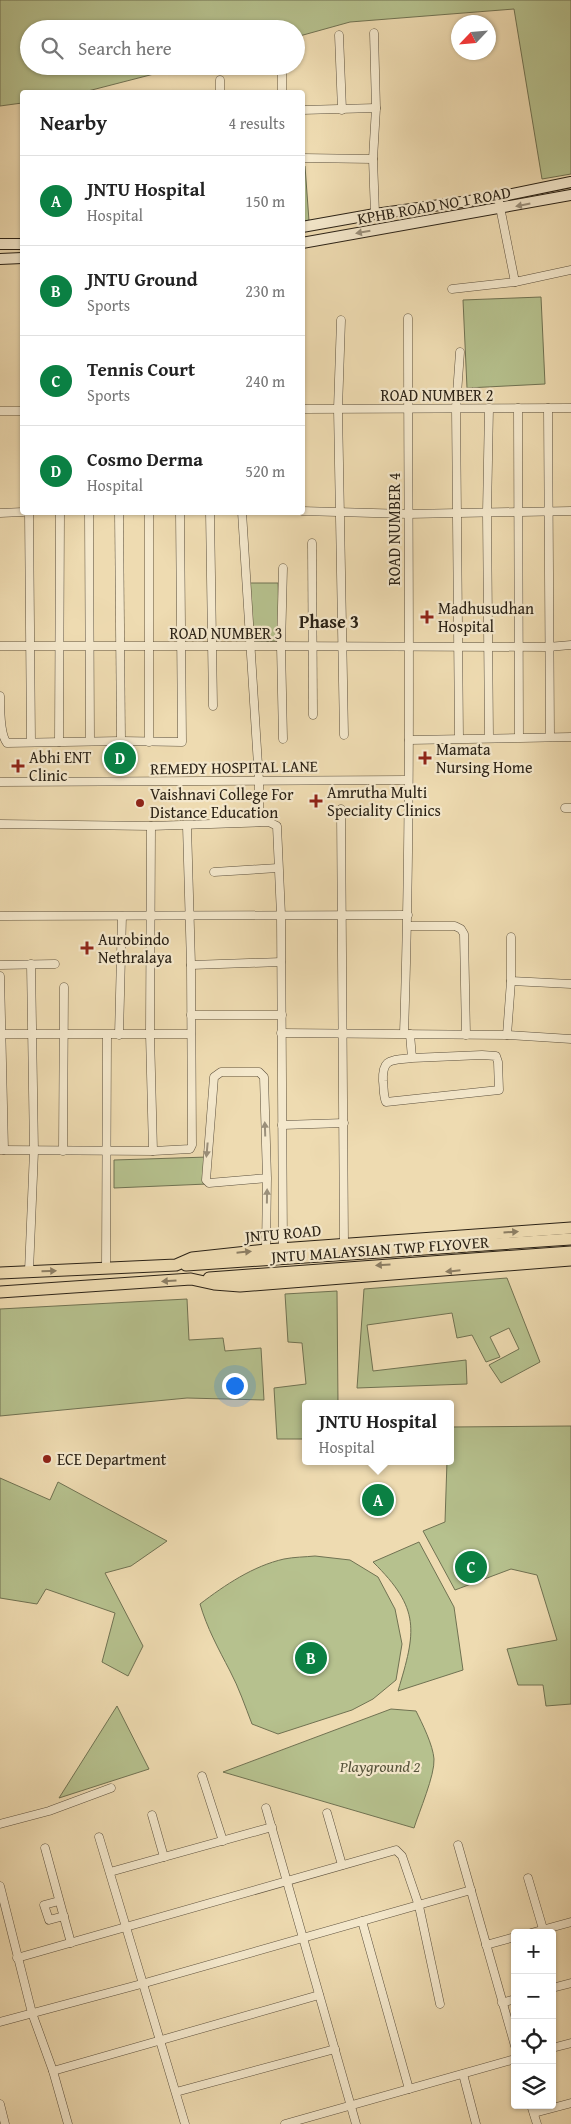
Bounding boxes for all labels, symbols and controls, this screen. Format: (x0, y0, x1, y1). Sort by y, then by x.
north arrow (451, 15, 496, 60)
search box (20, 20, 305, 75)
icon: search (38, 34, 66, 62)
text: Search here (78, 34, 172, 62)
text: Nearby (40, 107, 107, 138)
text: 4 results (228, 111, 285, 135)
text: JNTU Hospital (87, 175, 205, 203)
street label: KPHB ROAD NO 1 ROAD (355, 180, 513, 230)
text: A (51, 189, 61, 213)
text: 150 m (245, 189, 285, 213)
one-way arrow (515, 201, 531, 209)
text: Hospital (87, 203, 143, 227)
one-way arrow (355, 229, 371, 237)
text: JNTU Ground (87, 265, 198, 293)
text: B (51, 279, 61, 303)
text: 230 m (245, 279, 285, 303)
text: Sports (87, 293, 130, 317)
text: Tennis Court (87, 355, 195, 383)
text: C (51, 369, 61, 393)
text: 240 m (245, 369, 285, 393)
text: Sports (87, 383, 130, 407)
street label: ROAD NUMBER 2 (380, 383, 494, 407)
text: Cosmo Derma (87, 445, 203, 473)
text: D (51, 459, 61, 483)
text: 520 m (245, 459, 285, 483)
street label: ROAD NUMBER 4 (382, 472, 406, 586)
text: Hospital (87, 473, 143, 497)
place label: Madhusudhan Hospital (438, 596, 534, 638)
district label: Phase 3 (299, 608, 359, 635)
marker: Madhusudhan Hospital (420, 610, 434, 624)
street label: ROAD NUMBER 3 (169, 621, 283, 645)
place label: Mamata Nursing Home (436, 737, 532, 779)
pin: D (104, 739, 136, 777)
place label: Abhi ENT Clinic (29, 745, 92, 787)
marker: Mamata Nursing Home (418, 751, 432, 765)
street label: REMEDY HOSPITAL LANE (150, 754, 318, 780)
marker: Abhi ENT Clinic (11, 759, 25, 773)
place label: Amrutha Multi Speciality Clinics (327, 780, 441, 822)
place label: Vaishnavi College For Distance Education (150, 782, 294, 824)
marker: Amrutha Multi Speciality Clinics (309, 794, 323, 808)
marker: Vaishnavi College For Distance Education (134, 797, 146, 809)
place label: Aurobindo Nethralaya (98, 927, 172, 969)
marker: Aurobindo Nethralaya (80, 941, 94, 955)
one-way arrow (261, 1121, 269, 1137)
one-way arrow (203, 1143, 211, 1159)
one-way arrow (263, 1188, 271, 1204)
street label: JNTU ROAD (242, 1218, 322, 1248)
one-way arrow (503, 1228, 519, 1236)
street label: JNTU MALAYSIAN TWP FLYOVER (268, 1229, 491, 1269)
one-way arrow (237, 1248, 253, 1256)
one-way arrow (374, 1262, 390, 1270)
one-way arrow (41, 1266, 57, 1274)
one-way arrow (444, 1267, 460, 1275)
one-way arrow (161, 1277, 177, 1285)
your location (222, 1373, 248, 1399)
popup (302, 1400, 454, 1465)
text: JNTU Hospital (319, 1407, 437, 1435)
text: Hospital (319, 1435, 375, 1459)
place label: ECE Department (57, 1447, 167, 1471)
marker: ECE Department (41, 1453, 53, 1465)
pin: A (362, 1481, 394, 1519)
pin: C (455, 1548, 487, 1586)
pin: B (295, 1639, 327, 1677)
park label: Playground 2 (339, 1754, 420, 1778)
map controls (511, 1929, 556, 2109)
button: + (511, 1929, 556, 1974)
button: − (511, 1974, 556, 2019)
button: locate (511, 2019, 556, 2064)
button: layers (511, 2064, 556, 2109)

